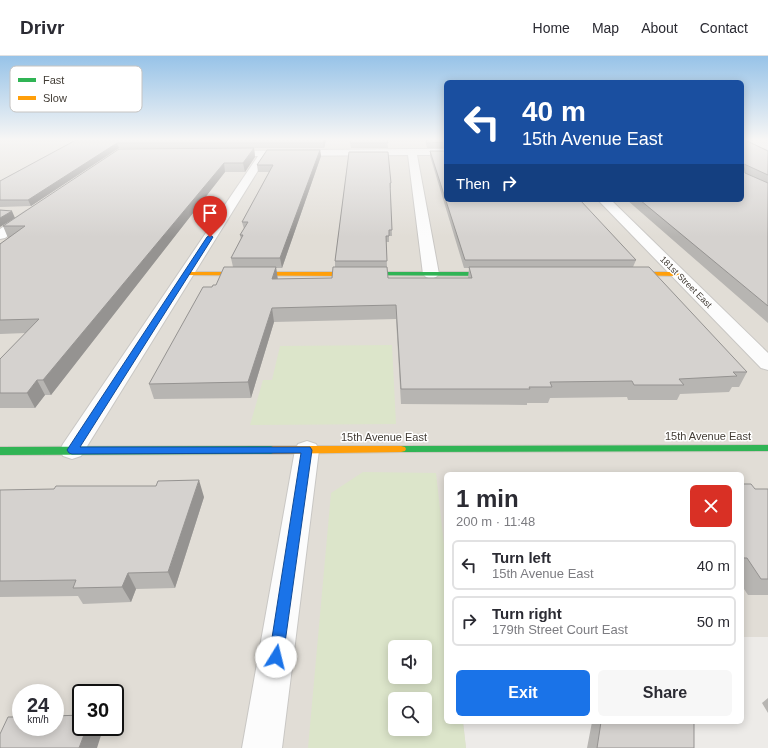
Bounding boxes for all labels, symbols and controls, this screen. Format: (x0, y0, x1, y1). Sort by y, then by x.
text: Drivr (20, 17, 64, 38)
text: Home (533, 20, 570, 36)
text: Map (592, 20, 619, 36)
text: About (641, 20, 678, 36)
text: Contact (700, 20, 748, 36)
legend (10, 66, 142, 112)
text: Fast (43, 74, 64, 86)
text: Slow (43, 92, 67, 104)
icon: left (456, 96, 508, 148)
text: 40 m (522, 96, 586, 127)
text: 15th Avenue East (522, 129, 663, 149)
icon: right (498, 172, 520, 194)
text: Then (456, 175, 490, 192)
pin (193, 196, 227, 237)
icon: arrive (199, 202, 221, 224)
street label: 181st Street East (658, 254, 714, 310)
street label: 15th Avenue East (665, 430, 751, 442)
street label: 15th Avenue East (341, 431, 427, 443)
text: 1 min (456, 485, 519, 512)
button: close (690, 485, 732, 527)
text: 200 m · 11:48 (456, 514, 535, 529)
text: Turn left (492, 549, 551, 566)
icon: left (458, 554, 480, 576)
text: 40 m (697, 557, 730, 574)
text: 15th Avenue East (492, 566, 594, 581)
text: Turn right (492, 605, 562, 622)
icon: right (458, 610, 480, 632)
text: 50 m (697, 613, 730, 630)
text: 179th Street Court East (492, 622, 628, 637)
position arrow (255, 636, 297, 678)
map controls (388, 640, 432, 736)
button: sound (388, 640, 432, 684)
button: Exit (456, 670, 590, 716)
button: Share (598, 670, 732, 716)
speed limit sign: 30 (72, 684, 124, 736)
button: search (388, 692, 432, 736)
text: 24 (27, 694, 49, 716)
text: km/h (27, 714, 49, 725)

